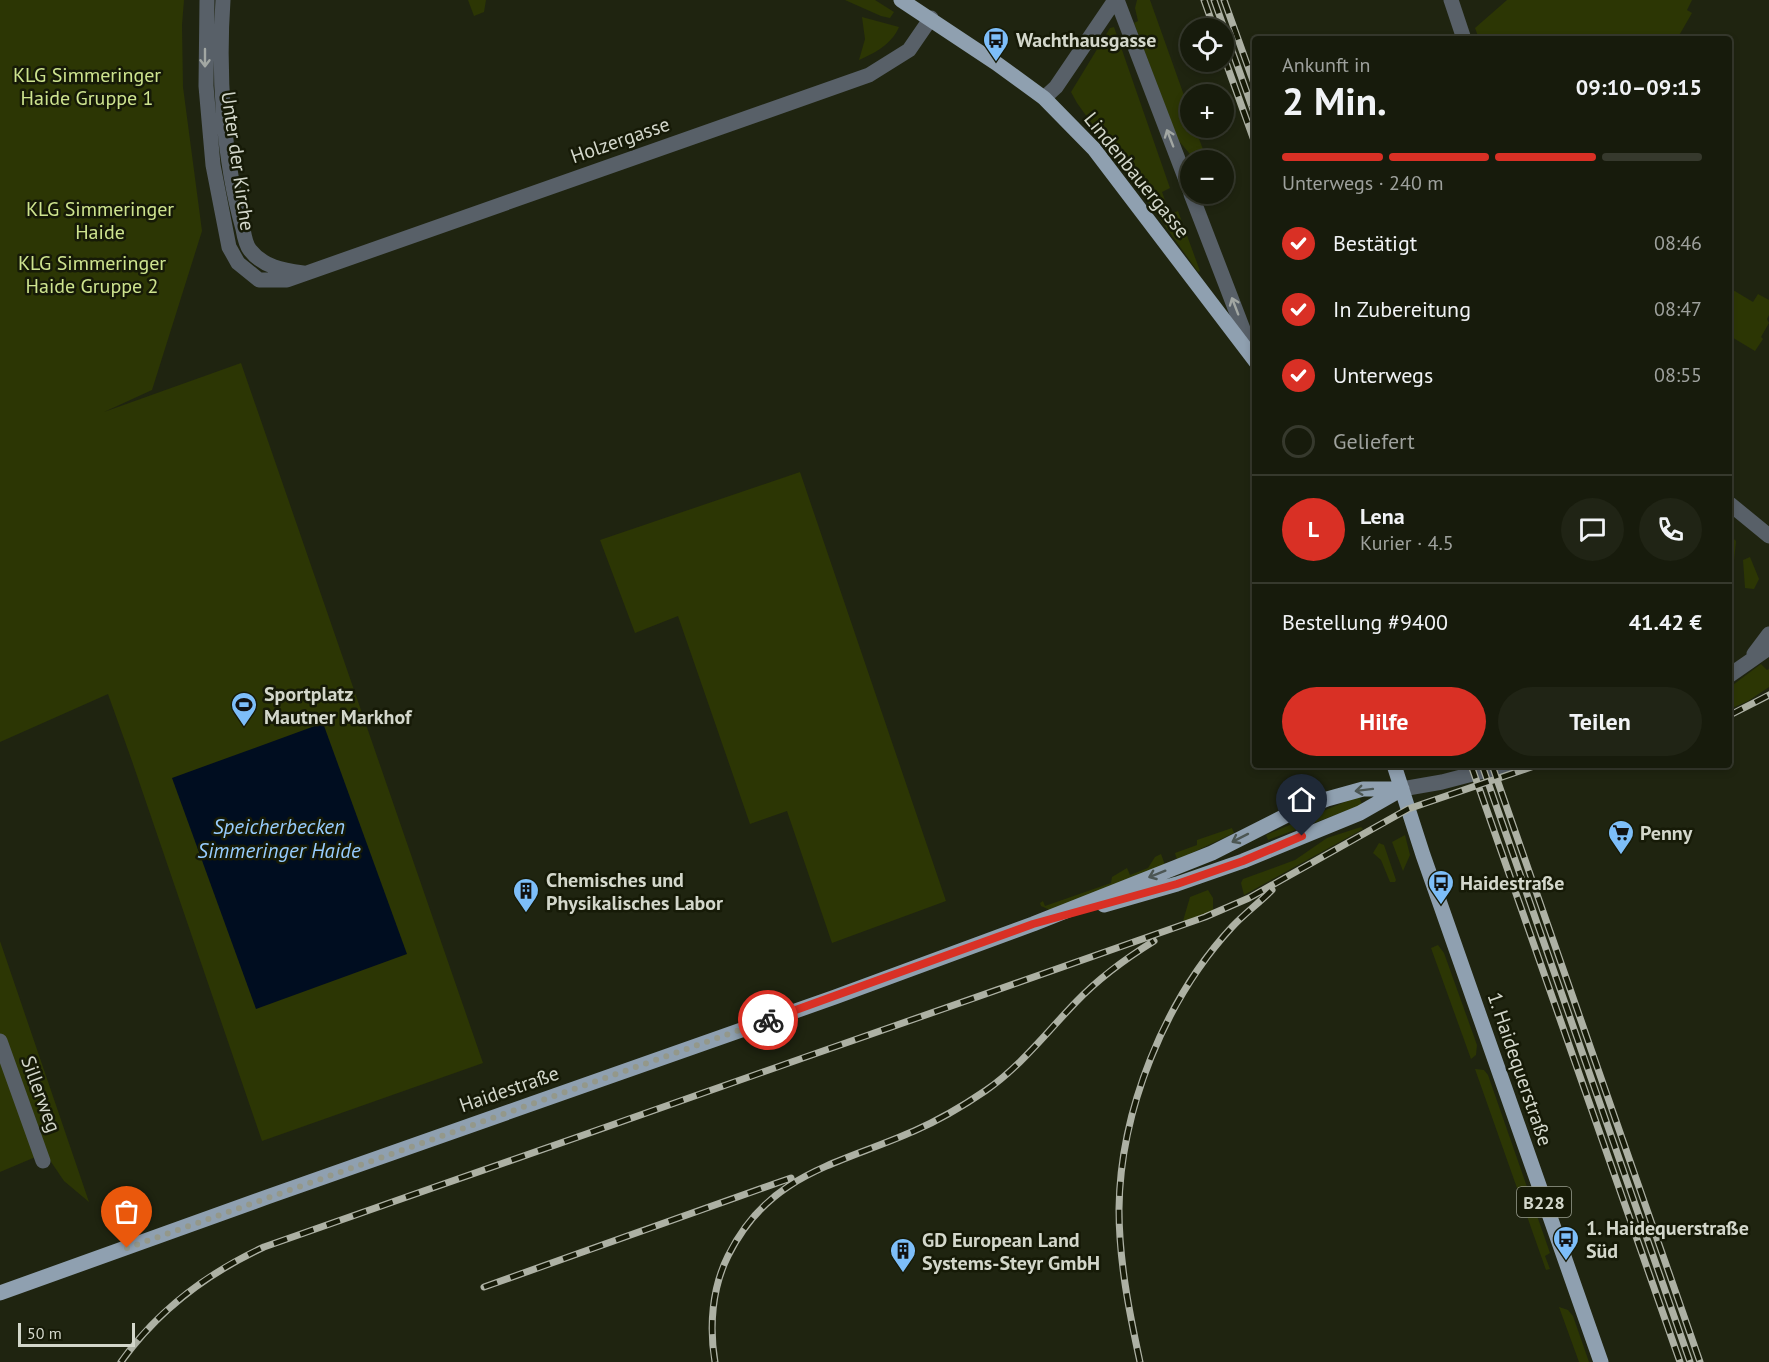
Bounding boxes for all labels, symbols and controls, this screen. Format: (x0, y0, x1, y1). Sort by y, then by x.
map controls (1180, 18, 1234, 204)
button: locate (1180, 18, 1234, 72)
bus stop icon: Wachthausgasse (981, 25, 1011, 63)
place label: Wachthausgasse (1016, 27, 1156, 53)
one-way arrow (199, 48, 211, 68)
text: Ankunft in (1282, 52, 1370, 78)
park label: KLG Simmeringer Haide Gruppe 1 (13, 62, 161, 111)
text: 09:10–09:15 (1576, 73, 1702, 101)
text: 2 Min. (1282, 75, 1387, 126)
button: + (1180, 84, 1234, 138)
street label: Unter der Kirche (215, 90, 261, 232)
street label: Lindenbauergasse (1078, 107, 1196, 243)
street label: Holzergasse (567, 111, 673, 169)
one-way arrow (1164, 129, 1175, 148)
button: − (1180, 150, 1234, 204)
text: Unterwegs · 240 m (1282, 170, 1443, 196)
park label: KLG Simmeringer Haide (26, 196, 174, 245)
icon: check (1282, 227, 1315, 260)
text: Bestätigt (1333, 229, 1417, 257)
text: 08:46 (1654, 230, 1702, 256)
park label: KLG Simmeringer Haide Gruppe 2 (18, 250, 166, 299)
icon: check (1282, 293, 1315, 326)
text: In Zubereitung (1333, 295, 1471, 323)
text: 08:47 (1654, 296, 1702, 322)
one-way arrow (1228, 297, 1239, 316)
icon: check (1282, 359, 1315, 392)
text: Unterwegs (1333, 361, 1433, 389)
text: 08:55 (1654, 362, 1702, 388)
text: Geliefert (1333, 427, 1415, 455)
button: chat (1561, 498, 1624, 561)
button: phone (1639, 498, 1702, 561)
text: Lena (1360, 502, 1405, 530)
text: L (1308, 515, 1319, 543)
text: Kurier · 4.5 (1360, 530, 1454, 556)
text: Bestellung #9400 (1282, 608, 1448, 636)
text: 41.42 € (1629, 608, 1702, 636)
place label: Sportplatz Mautner Markhof (264, 681, 413, 730)
button: Hilfe (1282, 687, 1486, 756)
button: Teilen (1498, 687, 1702, 756)
sports icon: Sportplatz Mautner Markhof (229, 690, 259, 728)
pin (1276, 774, 1327, 836)
icon: home (1285, 783, 1318, 816)
one-way arrow (1355, 785, 1374, 796)
water label: Speicherbecken Simmeringer Haide (197, 813, 361, 864)
supermarket icon: Penny (1606, 818, 1636, 856)
place label: Penny (1640, 820, 1693, 846)
one-way arrow (1232, 833, 1250, 844)
place label: Chemisches und Physikalisches Labor (546, 867, 723, 916)
bus stop icon: Haidestraße (1426, 868, 1456, 906)
one-way arrow (1148, 869, 1167, 880)
place label: Haidestraße (1460, 870, 1564, 896)
building icon: Chemisches und Physikalisches Labor (511, 876, 541, 914)
street label: 1. Haidequerstraße (1482, 989, 1558, 1149)
courier (738, 990, 798, 1050)
icon: bike (752, 1004, 785, 1037)
street label: Sillerweg (15, 1052, 67, 1136)
street label: Haidestraße (456, 1060, 562, 1118)
pin (101, 1186, 152, 1248)
road number: B228 (1517, 1187, 1571, 1217)
icon: bag (110, 1195, 143, 1228)
place label: 1. Haidequerstraße Süd (1586, 1215, 1749, 1264)
bus stop icon: 1. Haidequerstraße Süd (1551, 1224, 1581, 1262)
place label: GD European Land Systems-Steyr GmbH (922, 1227, 1100, 1276)
building icon: GD European Land Systems-Steyr GmbH (888, 1236, 918, 1274)
scale bar (18, 1320, 135, 1348)
text: 50 m (27, 1323, 62, 1343)

